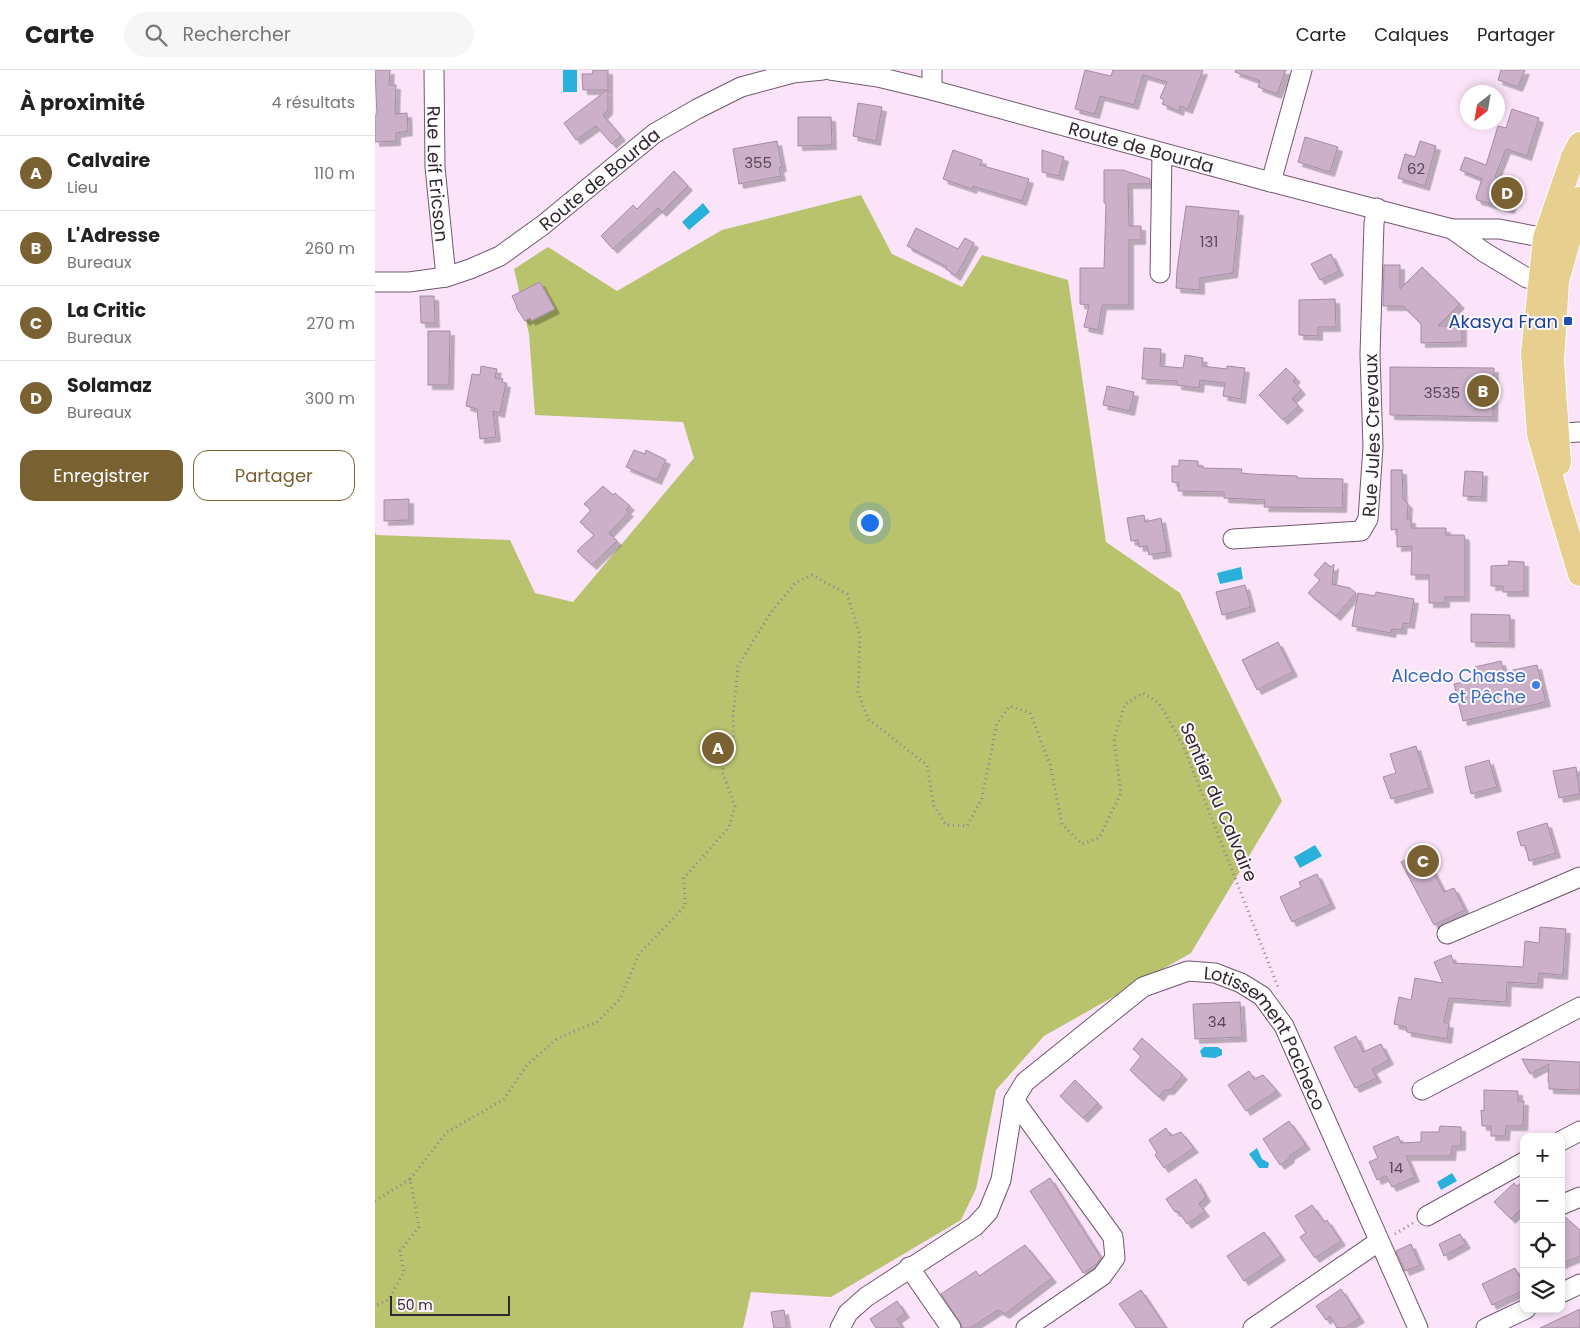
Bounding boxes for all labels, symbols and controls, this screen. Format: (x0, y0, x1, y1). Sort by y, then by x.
search box (124, 12, 474, 57)
text: Carte (25, 18, 94, 51)
icon: search (142, 21, 170, 49)
text: Rechercher (182, 21, 291, 48)
text: Carte (1296, 22, 1346, 47)
text: Calques (1374, 22, 1449, 47)
text: Partager (1477, 22, 1555, 47)
north arrow (1460, 85, 1505, 130)
text: À proximité (20, 88, 145, 117)
text: 4 résultats (271, 91, 355, 114)
street label: Rue Leif Ericson (422, 106, 455, 243)
street label: Route de Bourda (1066, 115, 1217, 179)
street label: Route de Bourda (533, 122, 665, 236)
text: Calvaire (67, 147, 150, 174)
house number: 355 (744, 152, 772, 173)
house number: 62 (1407, 158, 1425, 179)
text: A (30, 162, 42, 185)
text: 110 m (314, 162, 355, 185)
pin: D (1491, 174, 1523, 212)
text: Lieu (67, 176, 98, 199)
text: L'Adresse (67, 222, 160, 249)
house number: 131 (1200, 231, 1218, 252)
text: B (31, 237, 41, 260)
text: 260 m (305, 237, 355, 260)
text: Bureaux (67, 251, 132, 274)
text: La Critic (67, 297, 146, 324)
place label: Akasya Fran (1448, 309, 1558, 334)
text: C (30, 312, 42, 335)
text: 270 m (306, 312, 355, 335)
marker: Akasya Fran (1562, 315, 1574, 327)
text: Bureaux (67, 326, 132, 349)
street label: Rue Jules Crevaux (1356, 353, 1386, 518)
text: Solamaz (67, 372, 152, 399)
pin: B (1467, 372, 1499, 410)
house number: 3535 (1424, 382, 1460, 403)
text: D (30, 387, 42, 410)
text: 300 m (305, 387, 355, 410)
text: Bureaux (67, 401, 132, 424)
button: Enregistrer (20, 450, 183, 501)
button: Partager (193, 450, 355, 501)
your location (857, 510, 883, 536)
place label: Alcedo Chasse et Pêche (1391, 663, 1526, 709)
marker: Alcedo Chasse et Pêche (1530, 679, 1542, 691)
street label: Sentier du Calvaire (1174, 719, 1264, 885)
pin: A (702, 729, 734, 767)
pin: C (1407, 842, 1439, 880)
street label: Lotissement Pacheco (1203, 960, 1332, 1114)
house number: 34 (1208, 1011, 1226, 1032)
map controls (1520, 1133, 1565, 1313)
button: + (1520, 1133, 1565, 1178)
house number: 14 (1389, 1157, 1403, 1178)
button: − (1520, 1178, 1565, 1223)
button: locate (1520, 1223, 1565, 1268)
button: layers (1520, 1268, 1565, 1313)
scale bar (390, 1293, 510, 1316)
text: 50 m (397, 1295, 433, 1315)

